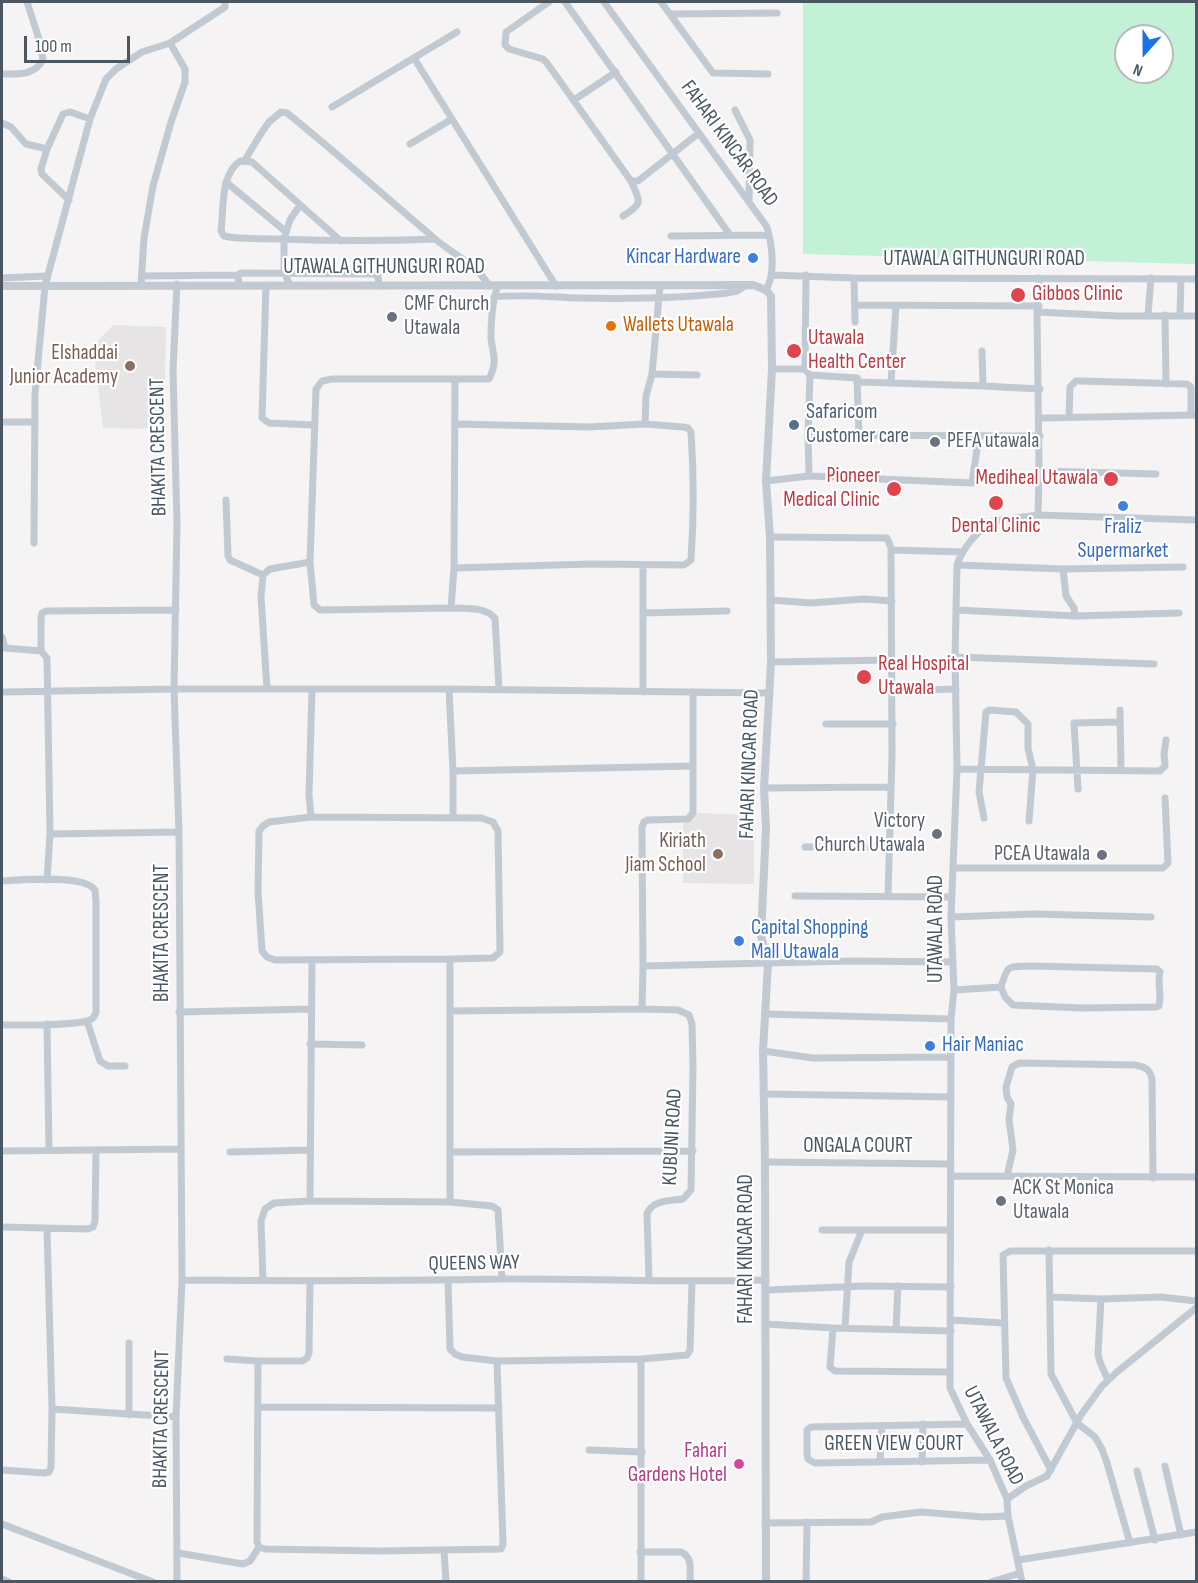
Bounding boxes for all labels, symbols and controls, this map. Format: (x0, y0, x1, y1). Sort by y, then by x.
scale bar (27, 24, 134, 62)
north arrow (1114, 24, 1174, 84)
text: 100 m (35, 36, 72, 57)
text: N (1131, 59, 1145, 80)
street label: FAHARI KINCAR ROAD (675, 76, 783, 212)
place label: Kincar Hardware (626, 245, 741, 271)
street label: UTAWALA GITHUNGURI ROAD (883, 247, 1085, 273)
marker: Kincar Hardware (746, 251, 760, 265)
street label: UTAWALA GITHUNGURI ROAD (283, 255, 485, 281)
place label: Gibbos Clinic (1032, 282, 1123, 308)
marker: Gibbos Clinic (1009, 286, 1027, 304)
place label: CMF Church Utawala (404, 292, 489, 342)
marker: CMF Church Utawala (385, 310, 399, 324)
place label: Wallets Utawala (623, 313, 734, 339)
marker: Wallets Utawala (604, 319, 618, 333)
place label: Utawala Health Center (808, 326, 906, 376)
place label: Elshaddai Junior Academy (10, 341, 118, 391)
marker: Utawala Health Center (785, 342, 803, 360)
marker: Elshaddai Junior Academy (123, 359, 137, 373)
street label: BHAKITA CRESCENT (145, 378, 173, 516)
place label: Safaricom Customer care (806, 400, 909, 450)
marker: Safaricom Customer care (787, 418, 801, 432)
place label: PEFA utawala (947, 429, 1039, 455)
marker: PEFA utawala (928, 435, 942, 449)
place label: Pioneer Medical Clinic (783, 464, 880, 514)
place label: Mediheal Utawala (975, 466, 1098, 492)
marker: Mediheal Utawala (1102, 470, 1120, 488)
marker: Pioneer Medical Clinic (885, 480, 903, 498)
marker: Dental Clinic (987, 494, 1005, 512)
marker: Fraliz Supermarket (1116, 499, 1130, 513)
place label: Dental Clinic (951, 514, 1041, 540)
place label: Fraliz Supermarket (1078, 515, 1168, 565)
place label: Real Hospital Utawala (878, 652, 969, 702)
marker: Real Hospital Utawala (855, 668, 873, 686)
street label: FAHARI KINCAR ROAD (735, 689, 765, 839)
place label: Victory Church Utawala (814, 809, 925, 859)
marker: Victory Church Utawala (930, 827, 944, 841)
place label: Kiriath Jiam School (625, 829, 706, 879)
place label: PCEA Utawala (994, 842, 1090, 868)
marker: Kiriath Jiam School (711, 847, 725, 861)
marker: PCEA Utawala (1095, 848, 1109, 862)
street label: BHAKITA CRESCENT (150, 864, 176, 1002)
street label: UTAWALA ROAD (924, 875, 950, 983)
place label: Capital Shopping Mall Utawala (751, 916, 868, 966)
marker: Capital Shopping Mall Utawala (732, 934, 746, 948)
place label: Hair Maniac (942, 1033, 1024, 1059)
marker: Hair Maniac (923, 1039, 937, 1053)
street label: KUBUNI ROAD (658, 1088, 688, 1186)
street label: ONGALA COURT (803, 1134, 913, 1160)
street label: FAHARI KINCAR ROAD (734, 1174, 760, 1324)
place label: ACK St Monica Utawala (1013, 1176, 1114, 1226)
marker: ACK St Monica Utawala (994, 1194, 1008, 1208)
street label: QUEENS WAY (428, 1251, 520, 1277)
street label: BHAKITA CRESCENT (148, 1350, 176, 1488)
street label: UTAWALA ROAD (957, 1382, 1029, 1490)
street label: GREEN VIEW COURT (824, 1432, 964, 1458)
place label: Fahari Gardens Hotel (628, 1439, 727, 1489)
marker: Fahari Gardens Hotel (732, 1457, 746, 1471)

